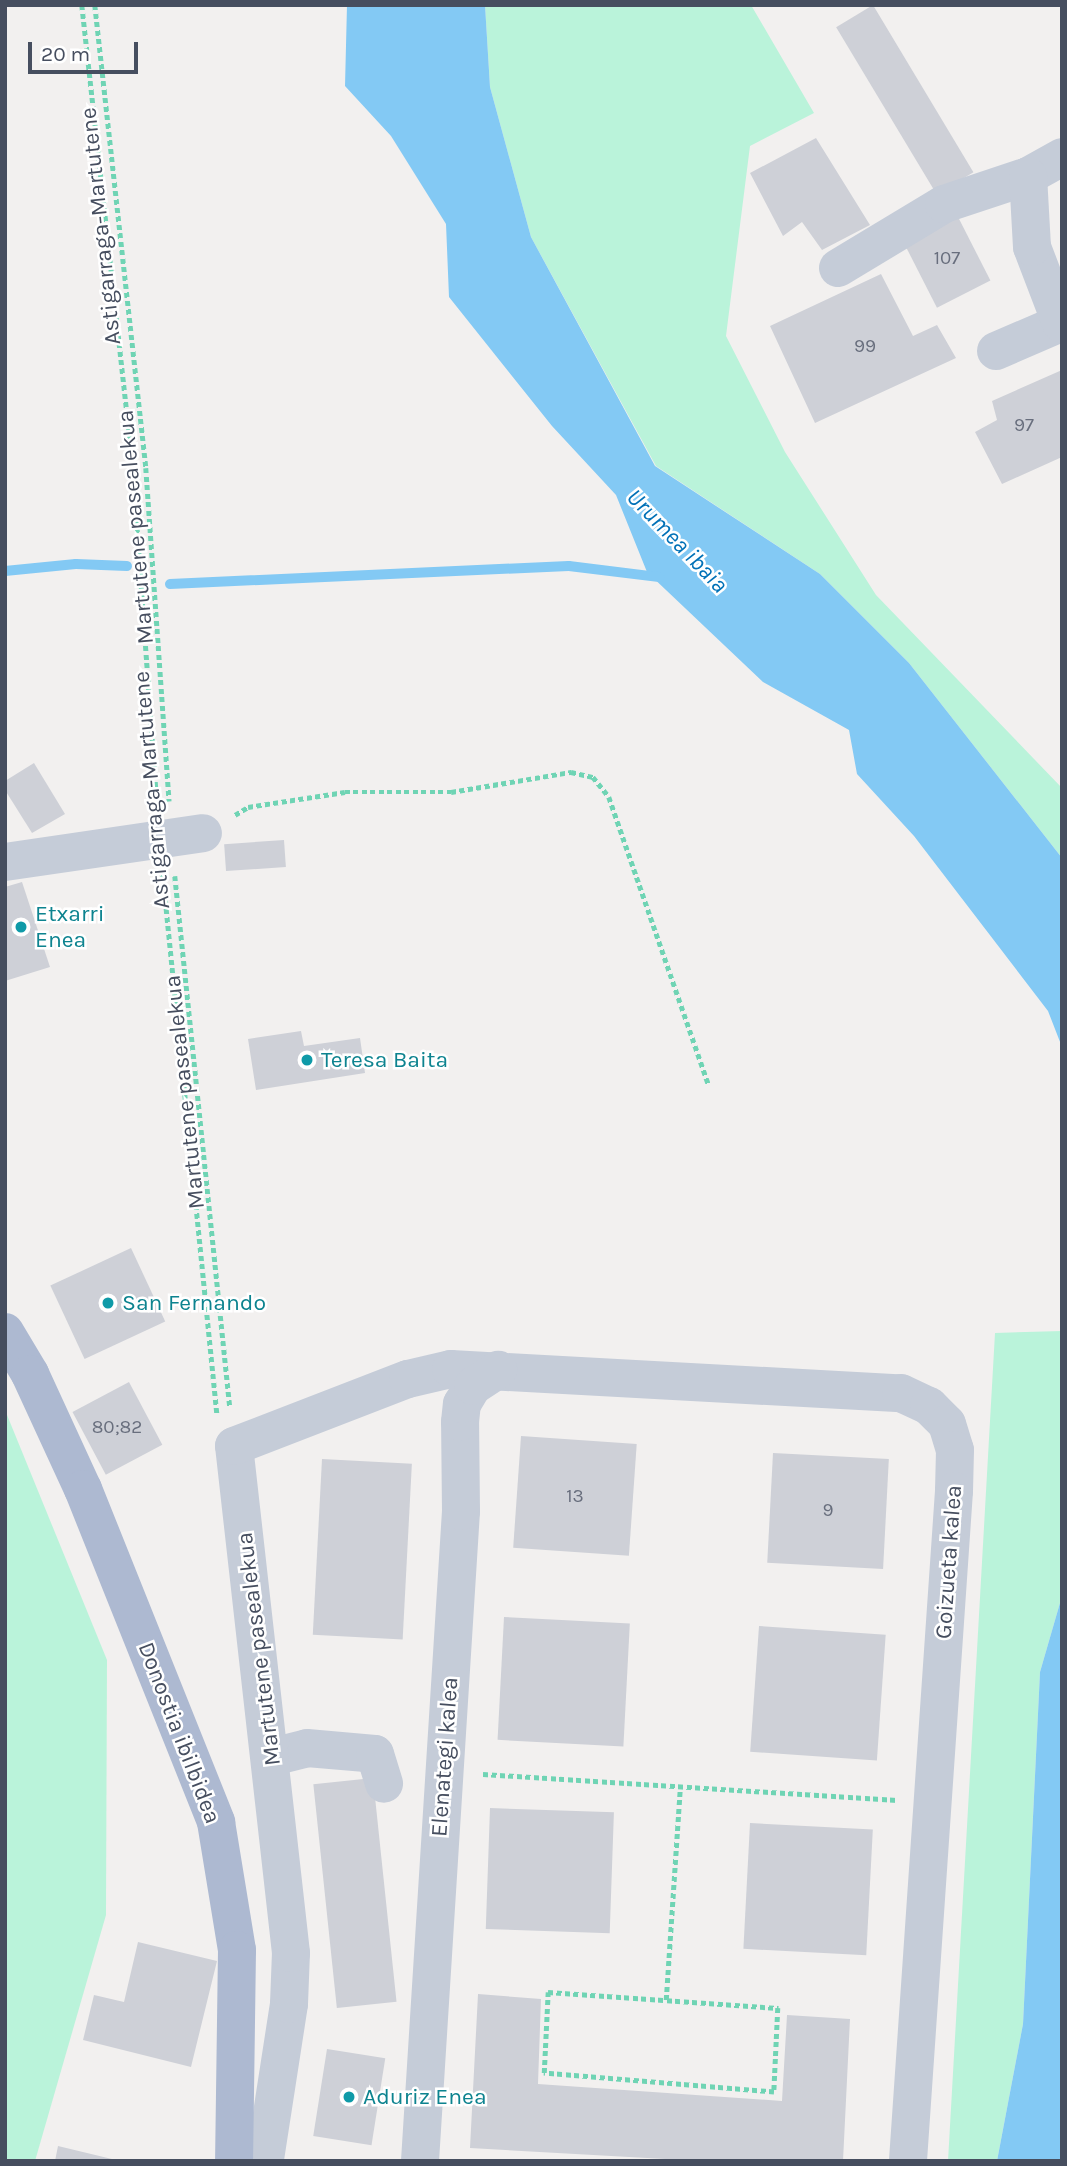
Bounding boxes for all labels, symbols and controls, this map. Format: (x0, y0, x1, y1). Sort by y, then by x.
scale bar (32, 28, 142, 72)
text: 20 m (41, 42, 90, 66)
street label: Astigarraga-Martutene (75, 106, 127, 346)
house number: 107 (934, 248, 960, 270)
house number: 99 (854, 336, 876, 358)
street label: Martutene pasealekua (112, 409, 160, 645)
house number: 97 (1014, 415, 1034, 437)
water label: Urumea ibaia (620, 483, 734, 599)
street label: Astigarraga-Martutene (128, 670, 176, 910)
place label: Etxarri Enea (35, 900, 104, 954)
marker: Etxarri Enea (13, 919, 29, 935)
street label: Martutene pasealekua (159, 974, 211, 1210)
place label: Teresa Baita (321, 1046, 448, 1074)
marker: Teresa Baita (299, 1052, 315, 1068)
place label: San Fernando (122, 1289, 266, 1317)
marker: San Fernando (100, 1295, 116, 1311)
house number: 80;82 (92, 1417, 142, 1439)
street label: Goizueta kalea (930, 1484, 968, 1640)
house number: 13 (566, 1486, 584, 1508)
house number: 9 (822, 1500, 834, 1522)
street label: Martutene pasealekua (231, 1531, 287, 1767)
street label: Donostia ibilbidea (132, 1638, 226, 1828)
street label: Elenategi kalea (426, 1676, 464, 1838)
place label: Aduriz Enea (363, 2083, 487, 2111)
marker: Aduriz Enea (341, 2089, 357, 2105)

